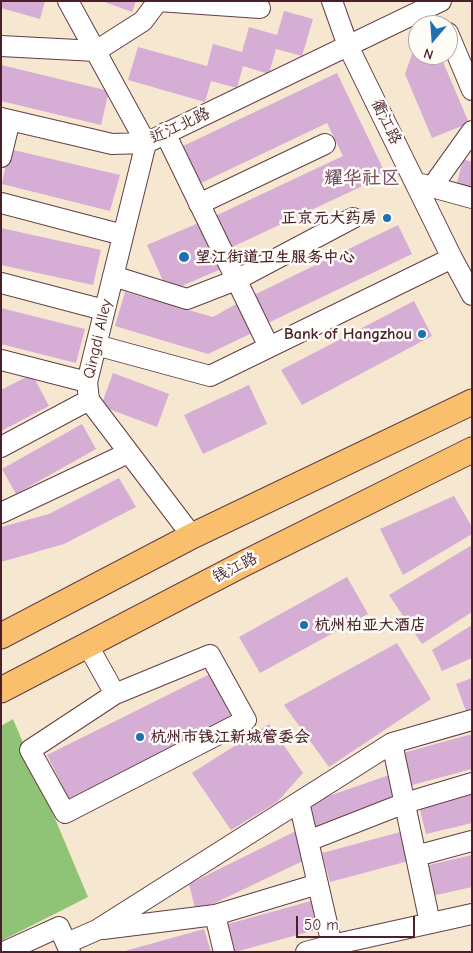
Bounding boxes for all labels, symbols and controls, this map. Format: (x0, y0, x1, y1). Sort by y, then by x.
north arrow (408, 15, 458, 65)
text: N (422, 44, 435, 63)
street label: 衢江路 (367, 96, 405, 148)
street label: 近江北路 (147, 104, 213, 148)
district label: 耀华社区 (324, 168, 400, 190)
place label: 正京元大药房 (281, 208, 377, 228)
marker: 正京元大药房 (381, 212, 393, 224)
place label: 望江街道卫生服务中心 (195, 247, 355, 267)
marker: 望江街道卫生服务中心 (177, 250, 191, 264)
street label: Qingdi Alley (80, 297, 116, 381)
place label: Bank of Hangzhou (284, 324, 412, 344)
marker: Bank of Hangzhou (416, 328, 428, 340)
street label: 钱江路 (209, 549, 261, 587)
place label: 杭州柏亚大酒店 (314, 615, 426, 635)
marker: 杭州柏亚大酒店 (298, 619, 310, 631)
place label: 杭州市钱江新城管委会 (150, 727, 310, 747)
marker: 杭州市钱江新城管委会 (134, 731, 146, 743)
scale bar (298, 906, 417, 938)
text: 50 m (304, 916, 339, 934)

